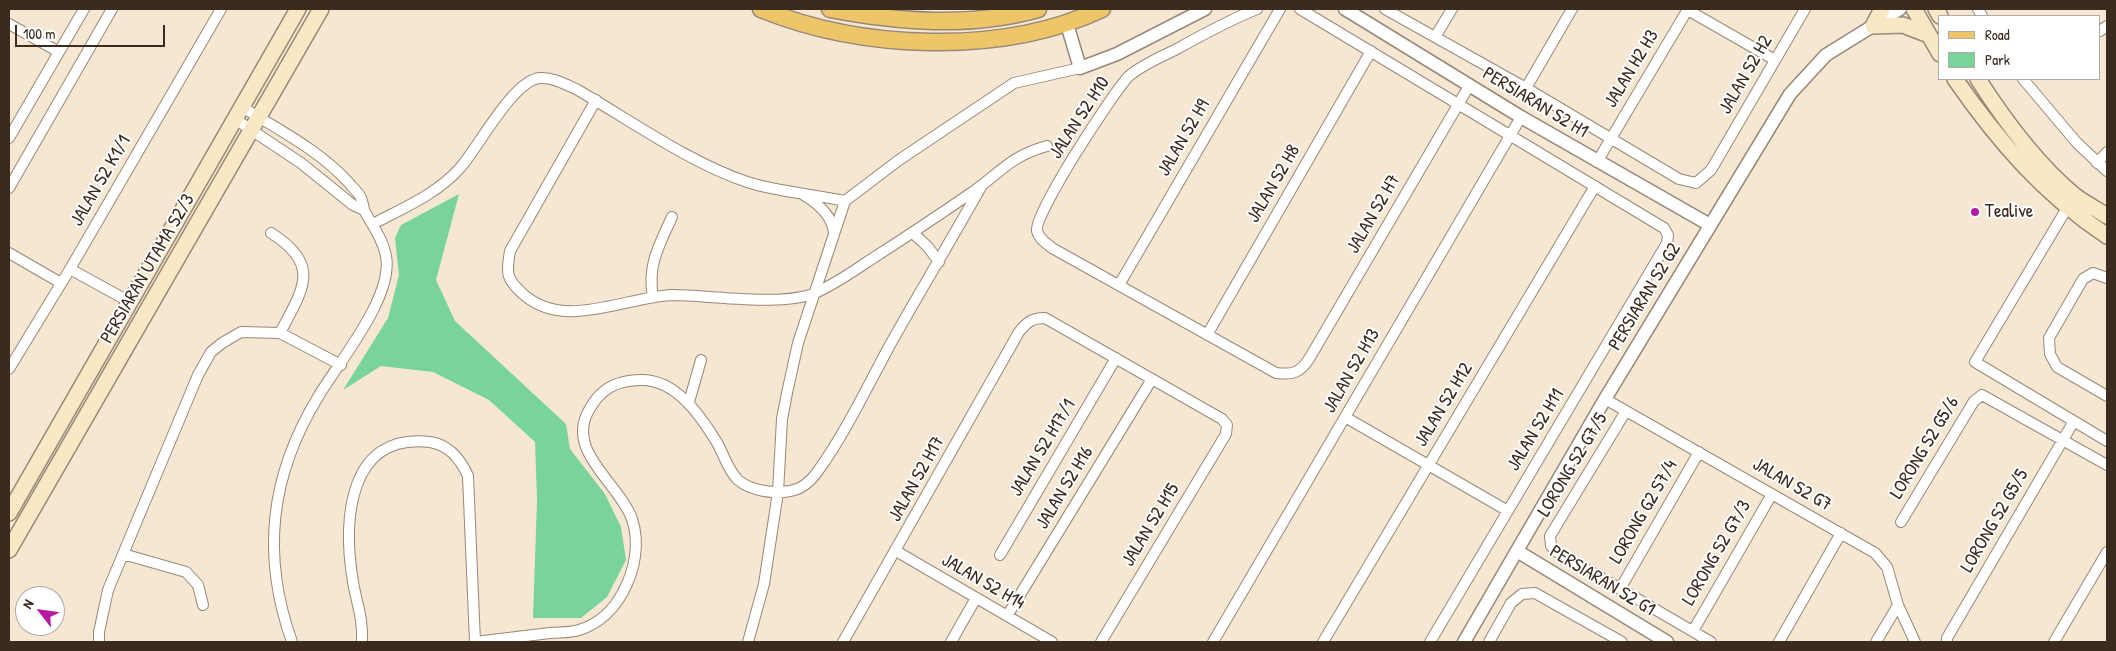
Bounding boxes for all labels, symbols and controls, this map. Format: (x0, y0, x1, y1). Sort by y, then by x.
scale bar (18, 15, 168, 47)
legend (1938, 15, 2101, 80)
text: 100 m (23, 23, 56, 44)
text: Road (1985, 24, 2010, 45)
street label: JALAN H2 H3 (1600, 26, 1664, 112)
street label: JALAN S2 H2 (1714, 32, 1778, 118)
text: Park (1985, 49, 2010, 70)
street label: PERSIARAN S2 H1 (1478, 63, 1592, 143)
street label: JALAN S2 H10 (1045, 73, 1115, 163)
street label: JALAN S2 H9 (1153, 96, 1215, 180)
street label: JALAN S2 K1/1 (66, 132, 136, 230)
street label: JALAN S2 H8 (1243, 141, 1305, 227)
street label: JALAN S2 H7 (1342, 170, 1406, 258)
street label: PERSIARAN UTAMA S2/3 (96, 190, 200, 348)
place label: Tealive (1985, 201, 2033, 223)
marker: Tealive (1969, 206, 1981, 218)
street label: PERSIARAN S2 G2 (1604, 239, 1686, 355)
street label: JALAN S2 H13 (1319, 325, 1385, 417)
street label: JALAN S2 H12 (1410, 359, 1478, 451)
street label: JALAN S2 H11 (1503, 385, 1569, 475)
street label: LORONG S2 G5/6 (1886, 393, 1964, 503)
street label: JALAN S2 H17/1 (1005, 395, 1081, 501)
street label: LORONG S2 G7/5 (1533, 409, 1613, 521)
street label: JALAN S2 H17 (884, 432, 950, 526)
street label: JALAN S2 H16 (1031, 442, 1099, 534)
street label: JALAN S2 G7 (1748, 453, 1836, 517)
street label: LORONG G2 S7/4 (1605, 456, 1683, 568)
street label: LORONG S2 G5/5 (1956, 465, 2034, 577)
street label: JALAN S2 H15 (1117, 479, 1185, 571)
street label: LORONG S2 G7/3 (1678, 496, 1756, 610)
street label: PERSIARAN S2 G1 (1545, 541, 1659, 621)
street label: JALAN S2 H14 (937, 549, 1029, 615)
north arrow (15, 586, 65, 636)
text: N (17, 596, 38, 612)

